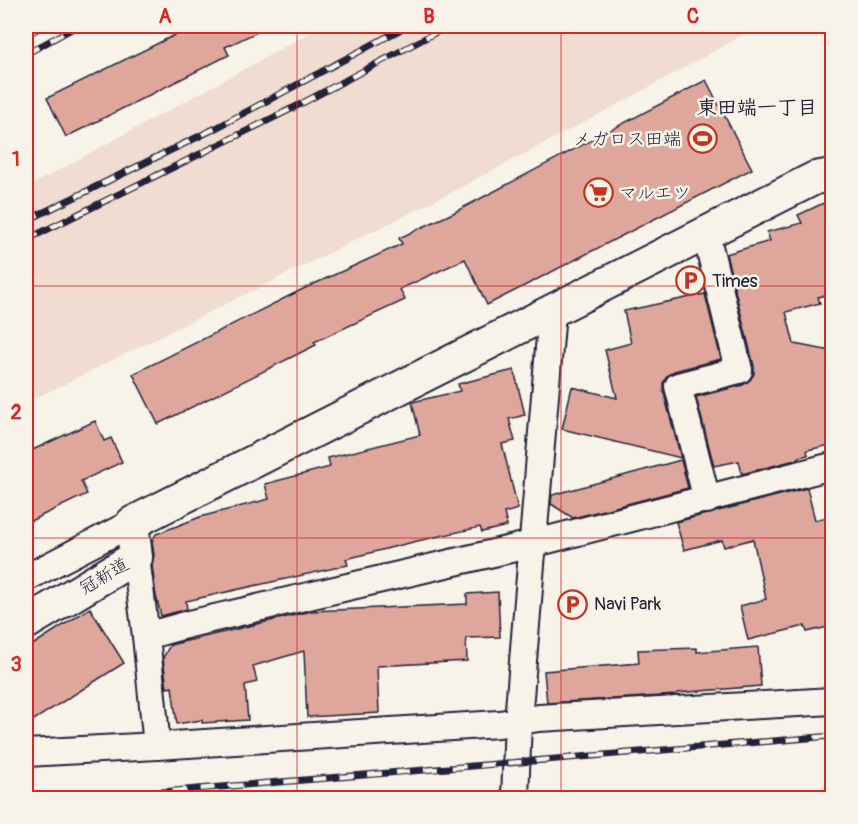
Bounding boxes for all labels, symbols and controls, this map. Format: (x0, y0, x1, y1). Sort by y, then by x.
text: A (159, 4, 172, 29)
text: B (423, 4, 435, 29)
text: C (687, 4, 699, 29)
district label: 東田端一丁目 (697, 95, 817, 120)
sports icon: メガロス田端 (686, 123, 718, 155)
place label: メガロス田端 (573, 128, 681, 151)
text: 1 (12, 147, 20, 172)
supermarket icon: マルエツ (582, 177, 614, 209)
place label: マルエツ (619, 182, 691, 205)
parking icon: Times (675, 265, 707, 297)
place label: Times (712, 270, 758, 293)
text: 2 (10, 400, 22, 425)
street label: 冠新道 (75, 553, 133, 600)
parking icon: Navi Park (557, 588, 589, 620)
place label: Navi Park (594, 593, 662, 616)
text: 3 (10, 652, 22, 677)

